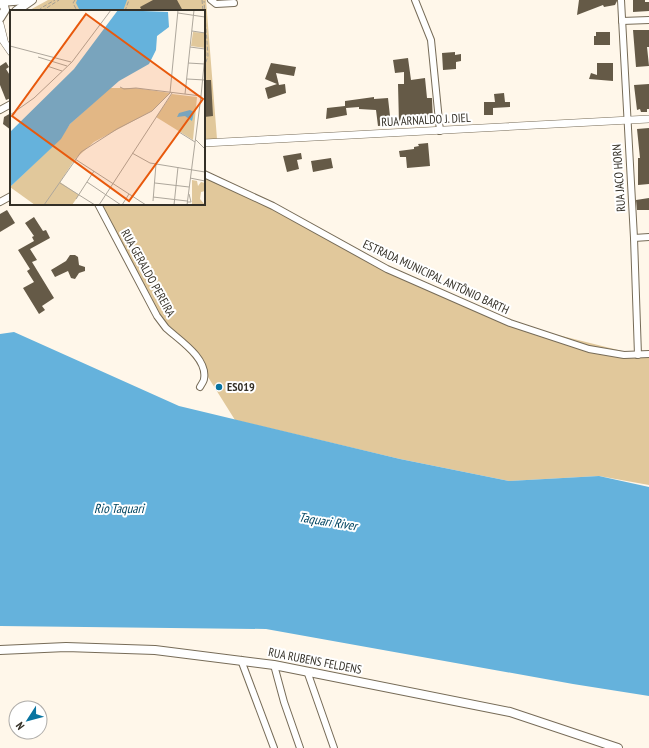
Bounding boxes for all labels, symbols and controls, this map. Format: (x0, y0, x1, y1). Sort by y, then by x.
inset map (10, 10, 205, 205)
street label: RUA ARNALDO J. DIEL (381, 110, 471, 129)
street label: RUA JACO HORN (609, 144, 628, 212)
street label: RUA GERALDO PEREIRA (118, 226, 179, 319)
street label: ESTRADA MUNICIPAL ANTÔNIO BARTH (361, 236, 512, 317)
place label: ES019 (227, 379, 255, 394)
marker: ES019 (214, 382, 224, 392)
water label: Rio Taquari (94, 500, 146, 517)
water label: Taquari River (298, 509, 361, 535)
street label: RUA RUBENS FELDENS (267, 644, 363, 677)
north arrow (8, 700, 48, 740)
text: N (12, 719, 27, 732)

